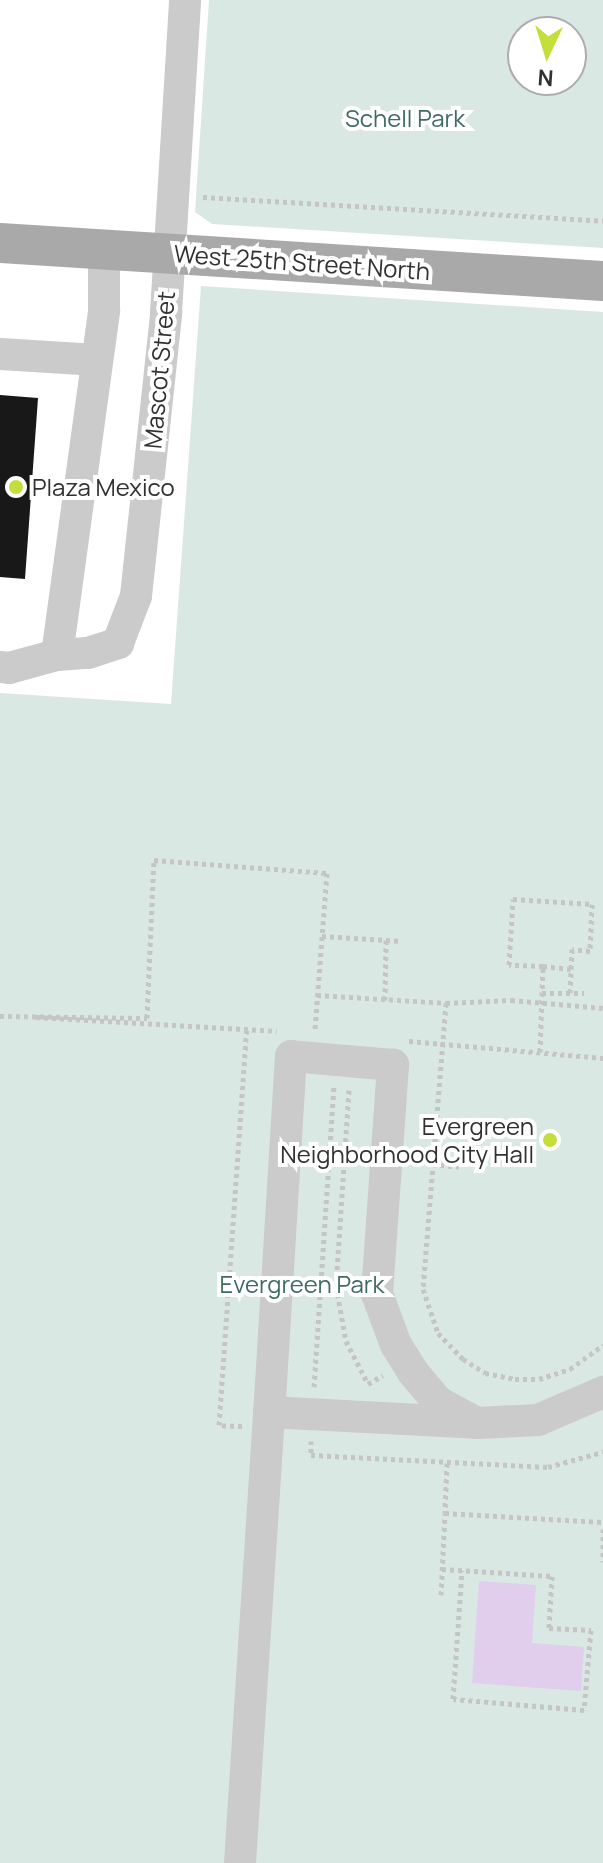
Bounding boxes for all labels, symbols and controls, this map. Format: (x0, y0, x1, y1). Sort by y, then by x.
north arrow (507, 16, 587, 96)
text: N (537, 62, 554, 93)
park label: Schell Park (345, 104, 465, 132)
street label: West 25th Street North (173, 239, 431, 285)
street label: Mascot Street (138, 290, 180, 450)
place label: Plaza Mexico (32, 473, 175, 501)
marker: Plaza Mexico (7, 478, 25, 496)
place label: Evergreen Neighborhood City Hall (280, 1112, 534, 1168)
marker: Evergreen Neighborhood City Hall (541, 1131, 559, 1149)
park label: Evergreen Park (220, 1270, 384, 1298)

